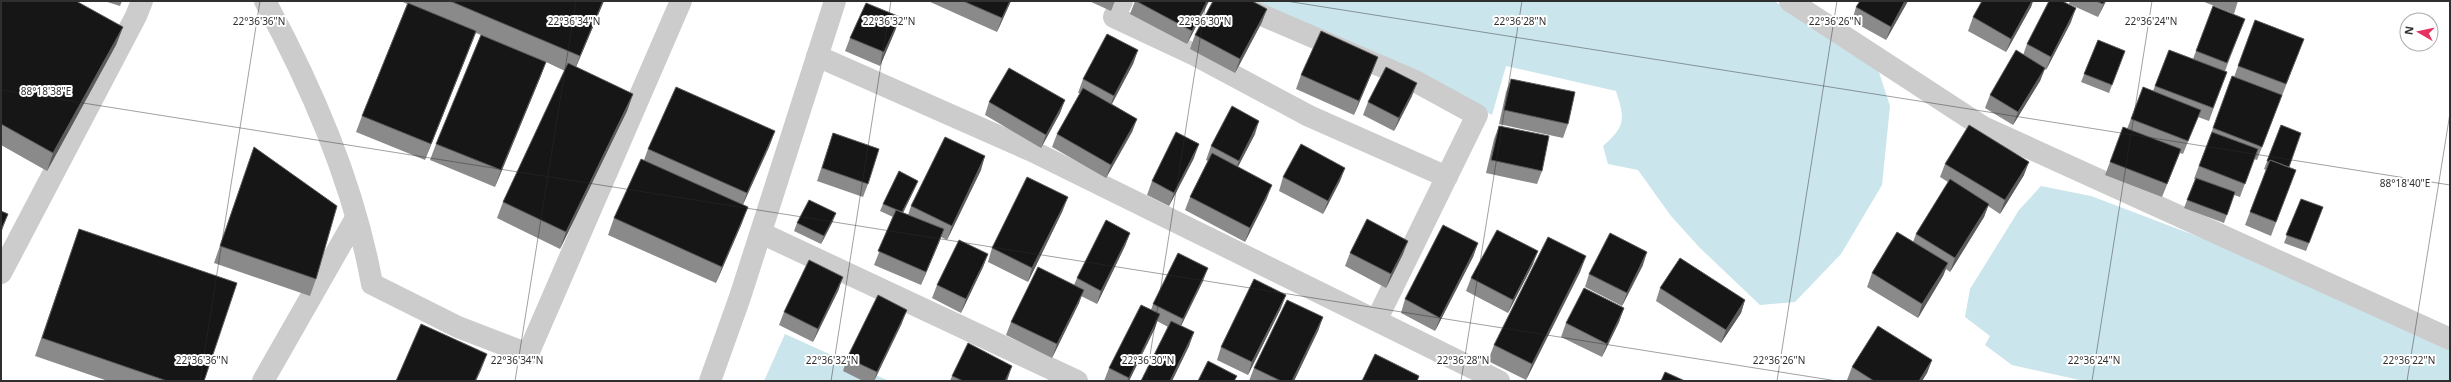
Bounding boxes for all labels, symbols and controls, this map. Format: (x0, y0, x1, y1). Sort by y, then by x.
north arrow (2399, 12, 2439, 52)
text: 22°36'36"N (233, 14, 285, 28)
text: 22°36'34"N (548, 14, 600, 28)
text: 22°36'32"N (863, 14, 915, 28)
text: 22°36'30"N (1179, 14, 1231, 28)
text: 22°36'28"N (1494, 14, 1546, 28)
text: 22°36'26"N (1809, 14, 1861, 28)
text: 22°36'24"N (2125, 14, 2177, 28)
text: N (2401, 25, 2417, 36)
text: 88°18'38"E (21, 84, 71, 98)
text: 88°18'40"E (2380, 176, 2430, 190)
text: 22°36'36"N (176, 353, 228, 367)
text: 22°36'34"N (491, 353, 543, 367)
text: 22°36'32"N (806, 353, 858, 367)
text: 22°36'30"N (1122, 353, 1174, 367)
text: 22°36'28"N (1437, 353, 1489, 367)
text: 22°36'26"N (1753, 353, 1805, 367)
text: 22°36'24"N (2068, 353, 2120, 367)
text: 22°36'22"N (2383, 353, 2435, 367)

